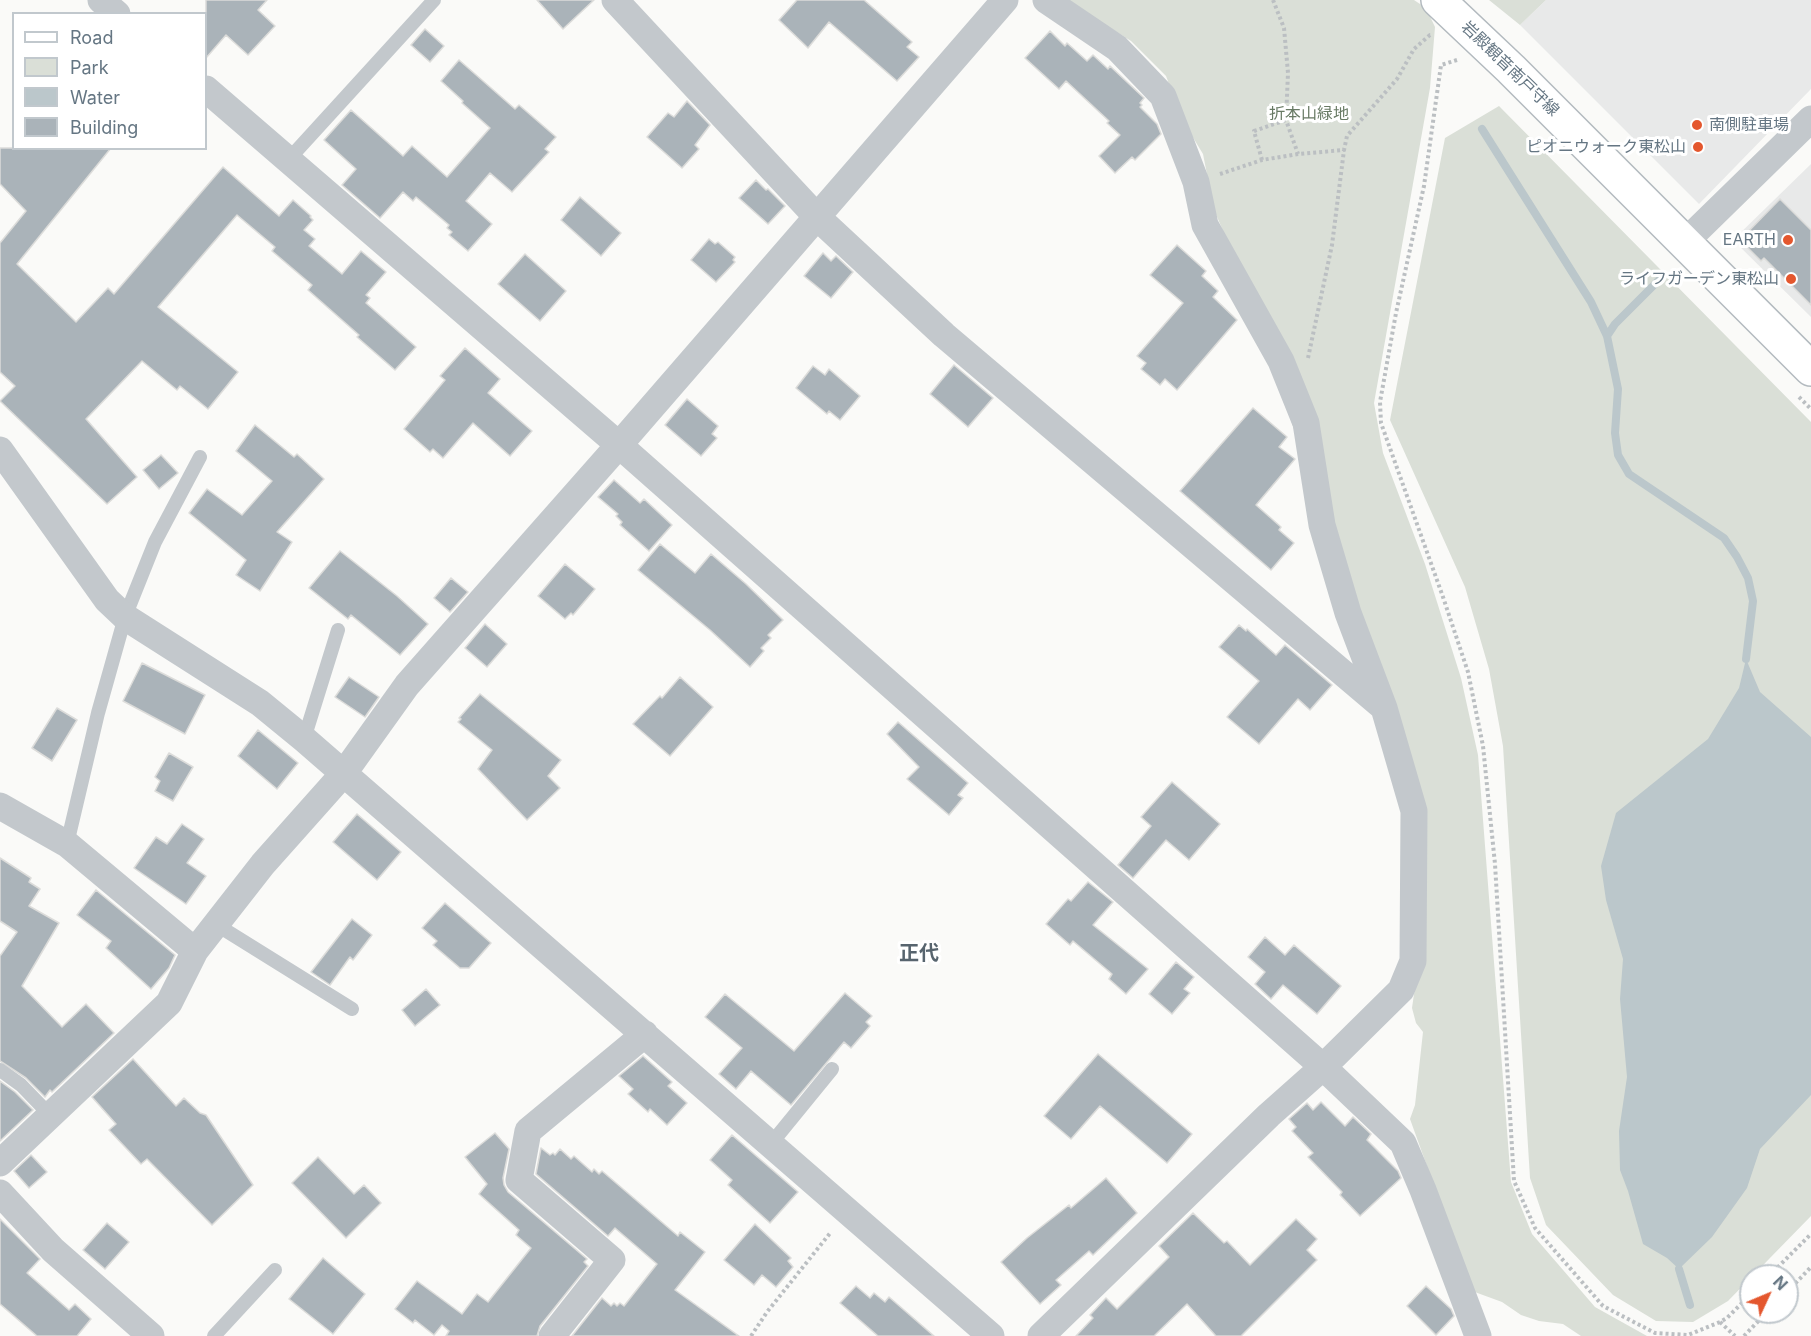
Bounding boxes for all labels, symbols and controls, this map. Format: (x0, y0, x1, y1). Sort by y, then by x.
legend (12, 12, 207, 150)
street label: 岩殿観音南戸守線 (1457, 18, 1563, 120)
text: Road (70, 27, 113, 48)
text: Park (70, 57, 109, 78)
text: Water (70, 87, 120, 108)
park label: 折本山緑地 (1269, 104, 1349, 124)
place label: 南側駐車場 (1709, 115, 1789, 135)
text: Building (70, 117, 138, 138)
marker: 南側駐車場 (1690, 118, 1704, 132)
place label: ピオニウォーク東松山 (1526, 137, 1686, 157)
marker: ピオニウォーク東松山 (1691, 140, 1705, 154)
place label: EARTH (1723, 230, 1776, 250)
marker: EARTH (1781, 233, 1795, 247)
place label: ライフガーデン東松山 (1619, 269, 1779, 289)
marker: ライフガーデン東松山 (1784, 272, 1798, 286)
district label: 正代 (899, 942, 939, 966)
north arrow (1739, 1264, 1799, 1324)
text: N (1769, 1272, 1792, 1294)

